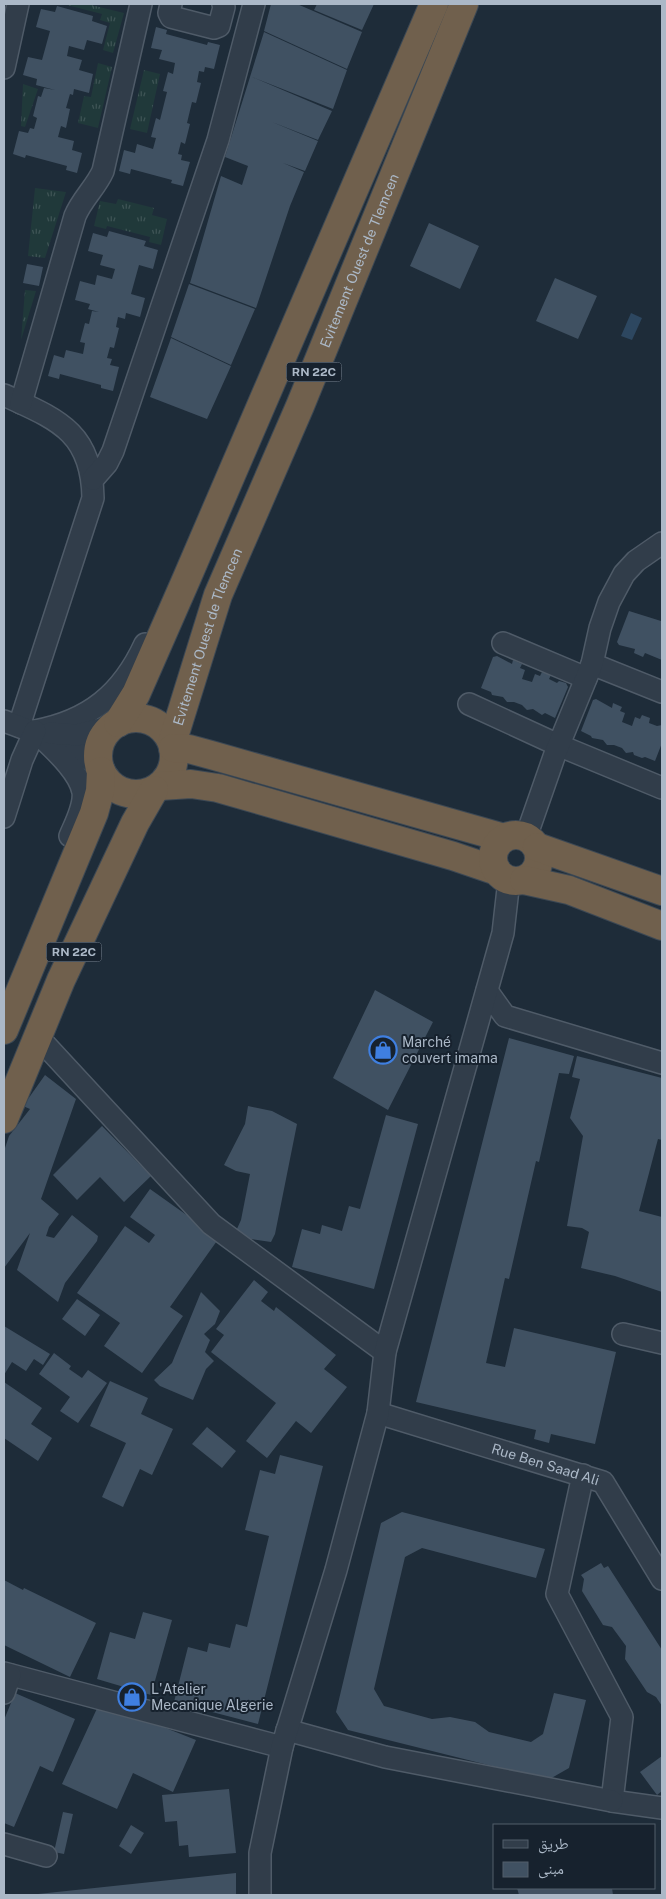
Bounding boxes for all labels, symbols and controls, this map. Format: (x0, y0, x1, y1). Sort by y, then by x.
street label: Evitement Ouest de Tlemcen (317, 171, 402, 350)
road number: RN 22C (286, 362, 342, 382)
street label: Evitement Ouest de Tlemcen (170, 546, 245, 727)
road number: RN 22C (46, 942, 102, 962)
place label: Marché couvert imama (402, 1034, 498, 1066)
shop icon: Marché couvert imama (368, 1035, 398, 1065)
street label: Rue Ben Saad Ali (490, 1440, 601, 1488)
place label: L'Atelier Mecanique Algerie (151, 1681, 273, 1713)
shop icon: L'Atelier Mecanique Algerie (117, 1682, 147, 1712)
legend (493, 1824, 656, 1889)
text: طريق (538, 1835, 569, 1854)
text: مبنى (538, 1860, 564, 1879)

